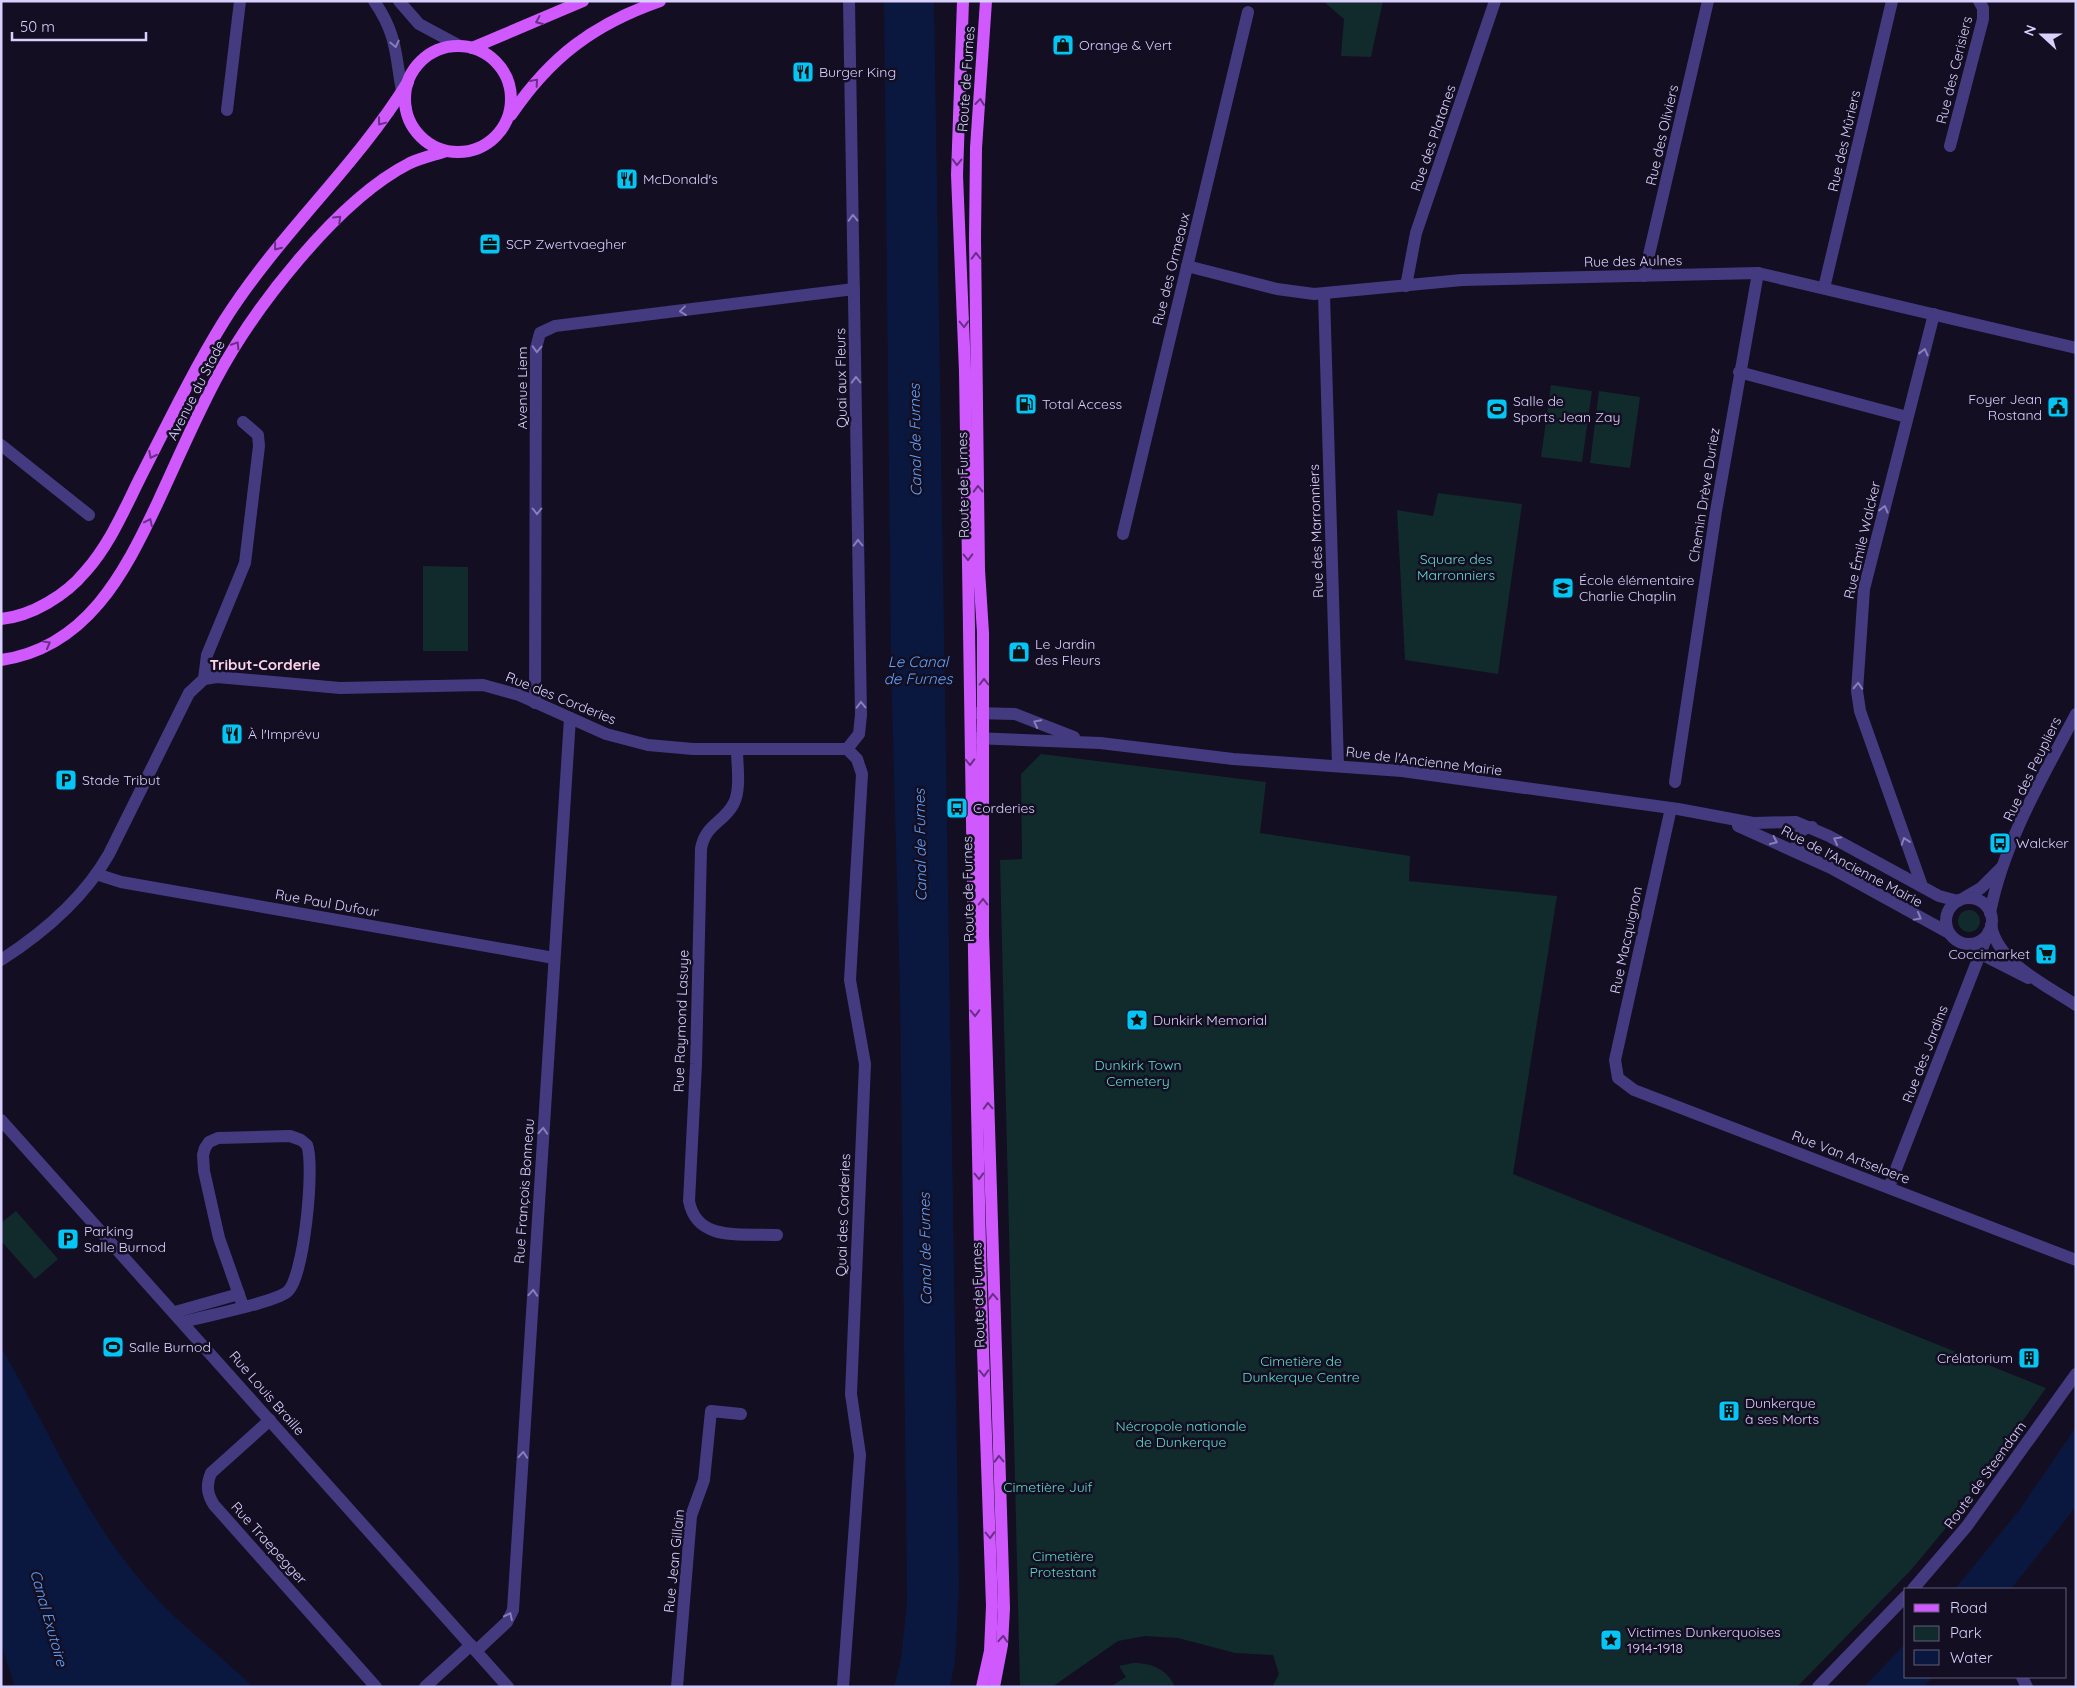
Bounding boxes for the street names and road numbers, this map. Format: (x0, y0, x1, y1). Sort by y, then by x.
street label: Rue des Cerisiers (1932, 14, 1976, 126)
street label: Route de Furnes (953, 26, 979, 132)
street label: Rue des Platanes (1406, 82, 1460, 194)
street label: Rue des Oliviers (1642, 83, 1682, 187)
street label: Rue des Mûriers (1824, 89, 1864, 193)
street label: Rue des Ormeaux (1148, 210, 1194, 327)
street label: Rue des Aulnes (1584, 251, 1682, 271)
street label: Quai aux Fleurs (831, 328, 851, 428)
street label: Avenue du Stade (163, 337, 229, 443)
street label: Avenue Liem (513, 347, 531, 429)
street label: Chemin Drève Duriez (1684, 426, 1724, 563)
street label: Route de Furnes (953, 432, 973, 538)
street label: Rue des Marronniers (1305, 464, 1327, 598)
street label: Rue Émile Walcker (1840, 479, 1884, 601)
street label: Rue des Corderies (503, 668, 619, 728)
street label: Rue des Peupliers (1999, 714, 2065, 824)
street label: Rue de l'Ancienne Mairie (1345, 742, 1503, 780)
street label: Rue de l'Ancienne Mairie (1778, 821, 1926, 911)
street label: Route de Furnes (958, 836, 978, 942)
street label: Rue Paul Dufour (274, 885, 381, 921)
street label: Rue Macquignon (1606, 885, 1646, 995)
street label: Rue Raymond Lasuye (670, 949, 692, 1093)
street label: Rue des Jardins (1898, 1002, 1952, 1106)
street label: Rue François Bonneau (510, 1118, 538, 1264)
street label: Rue Van Artselaere (1789, 1126, 1913, 1188)
street label: Quai des Corderies (832, 1153, 854, 1277)
street label: Route de Furnes (967, 1242, 989, 1348)
street label: Rue Louis Braille (225, 1347, 309, 1439)
street label: Route de Steendam (1940, 1418, 2030, 1532)
street label: Rue Traepegger (227, 1498, 311, 1588)
street label: Rue Jean Gillain (660, 1508, 688, 1614)

